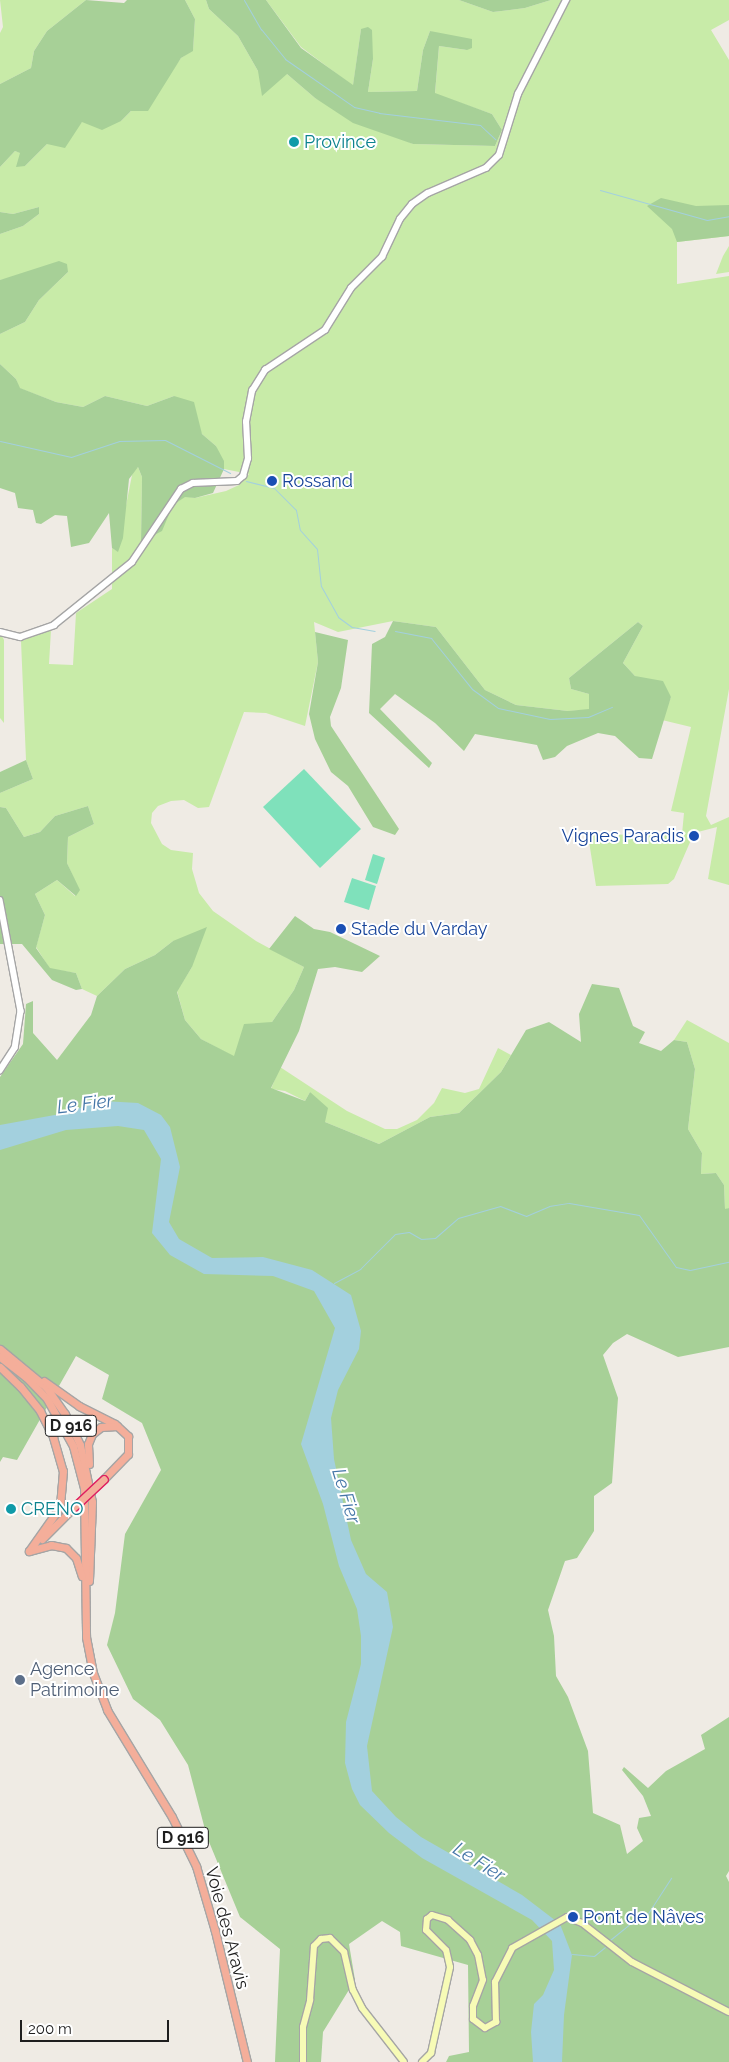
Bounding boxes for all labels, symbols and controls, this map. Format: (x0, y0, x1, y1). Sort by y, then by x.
place label: Province (304, 131, 376, 153)
marker: Province (288, 136, 300, 148)
place label: Rossand (282, 470, 353, 492)
marker: Rossand (266, 475, 278, 487)
place label: Vignes Paradis (562, 825, 684, 847)
marker: Vignes Paradis (688, 830, 700, 842)
place label: Stade du Varday (351, 918, 488, 940)
marker: Stade du Varday (335, 923, 347, 935)
water label: Le Fier (56, 1089, 114, 1119)
road number: D 916 (45, 1412, 97, 1440)
water label: Le Fier (327, 1466, 365, 1526)
place label: CRENO (21, 1498, 83, 1520)
marker: CRENO (5, 1503, 17, 1515)
place label: Agence Patrimoine (30, 1659, 119, 1702)
marker: Agence Patrimoine (14, 1674, 26, 1686)
road number: D 916 (157, 1825, 209, 1852)
water label: Le Fier (449, 1837, 509, 1887)
street label: Voie des Aravis (200, 1864, 254, 1992)
place label: Pont de Nâves (583, 1906, 704, 1928)
marker: Pont de Nâves (567, 1911, 579, 1923)
scale bar (22, 2010, 171, 2042)
text: 200 m (28, 2020, 72, 2038)

